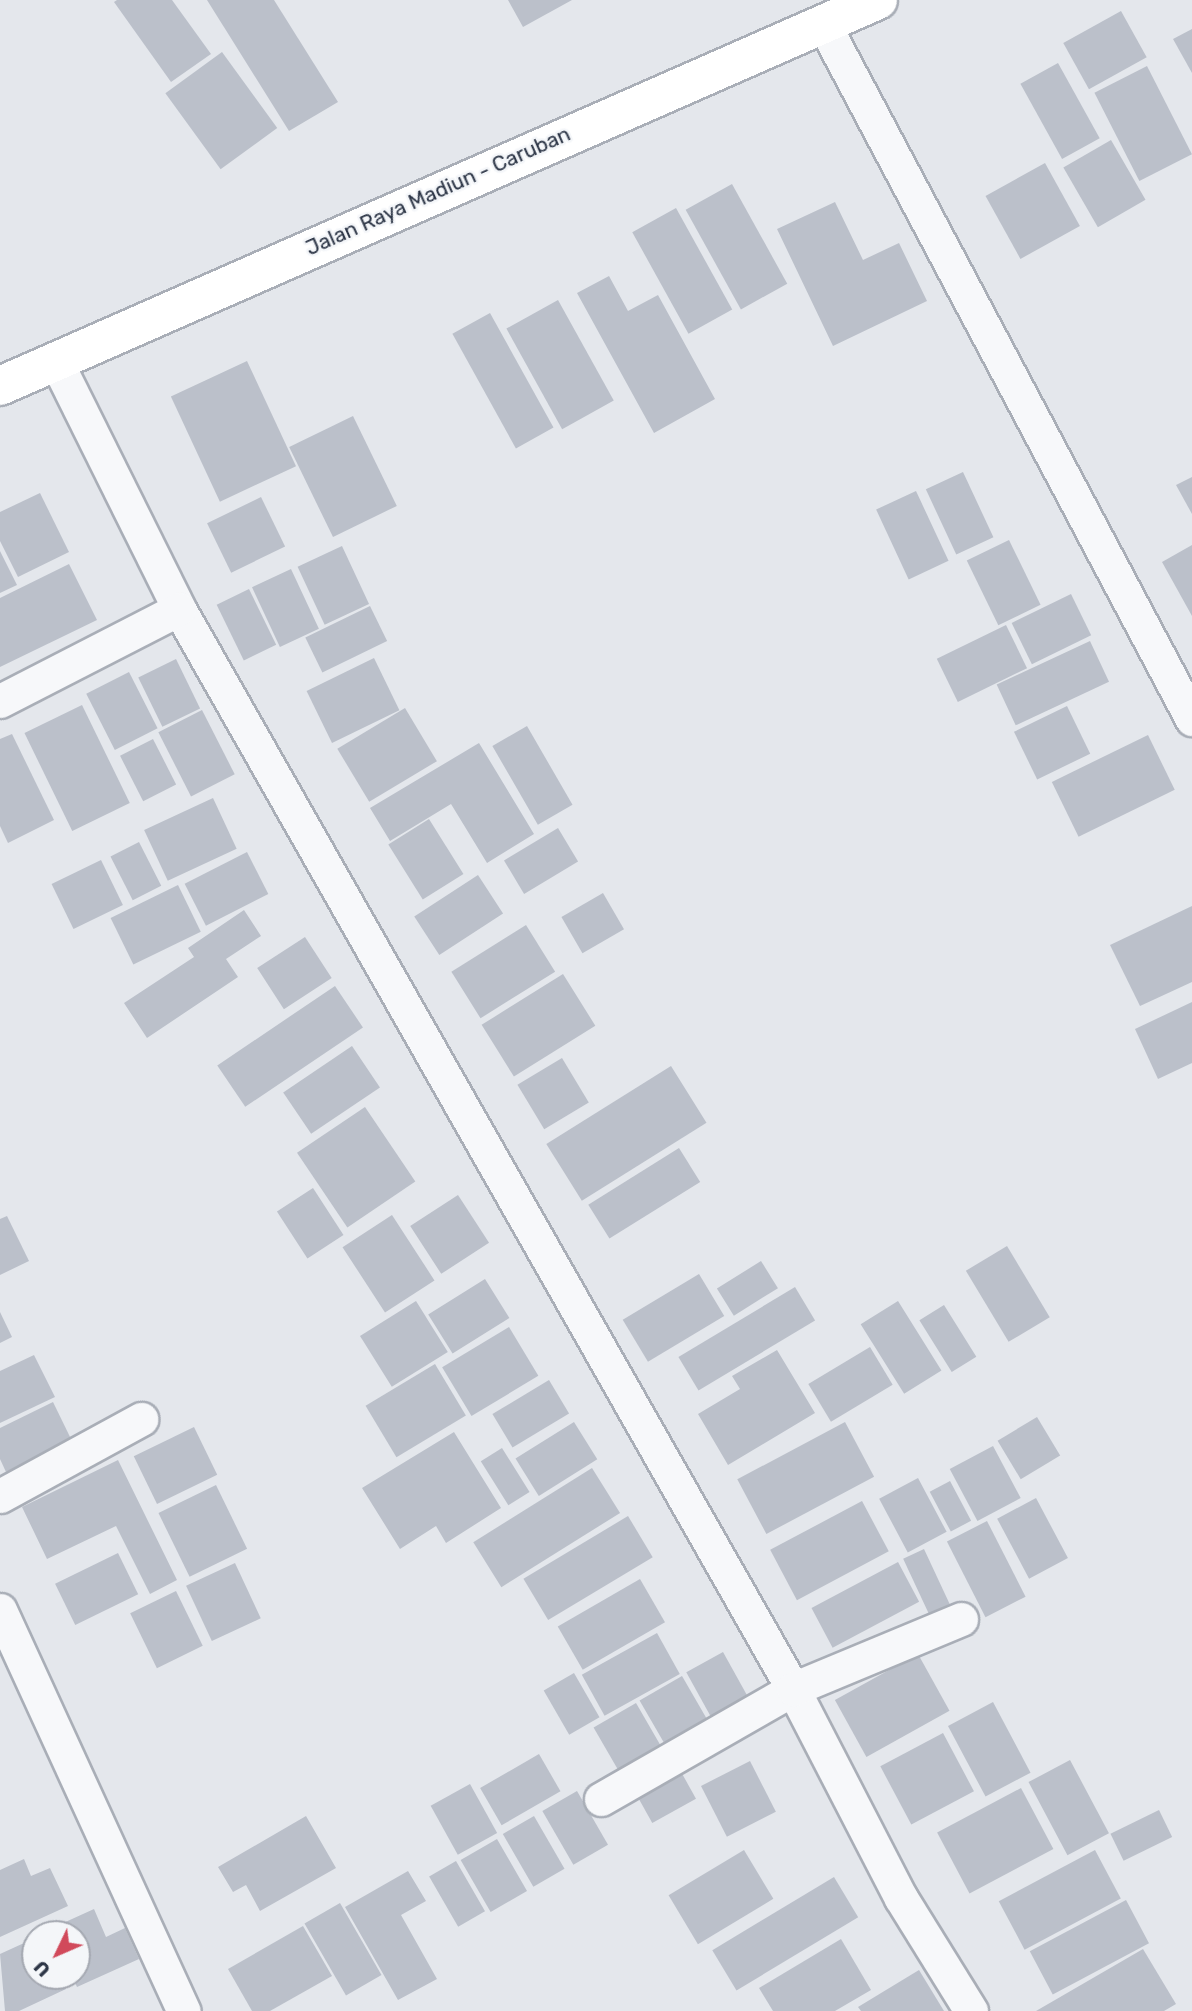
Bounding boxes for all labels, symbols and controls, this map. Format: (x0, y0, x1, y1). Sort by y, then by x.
street label: Jalan Raya Madiun - Caruban (302, 121, 574, 261)
north arrow (21, 1920, 91, 1990)
text: U (29, 1956, 55, 1981)

